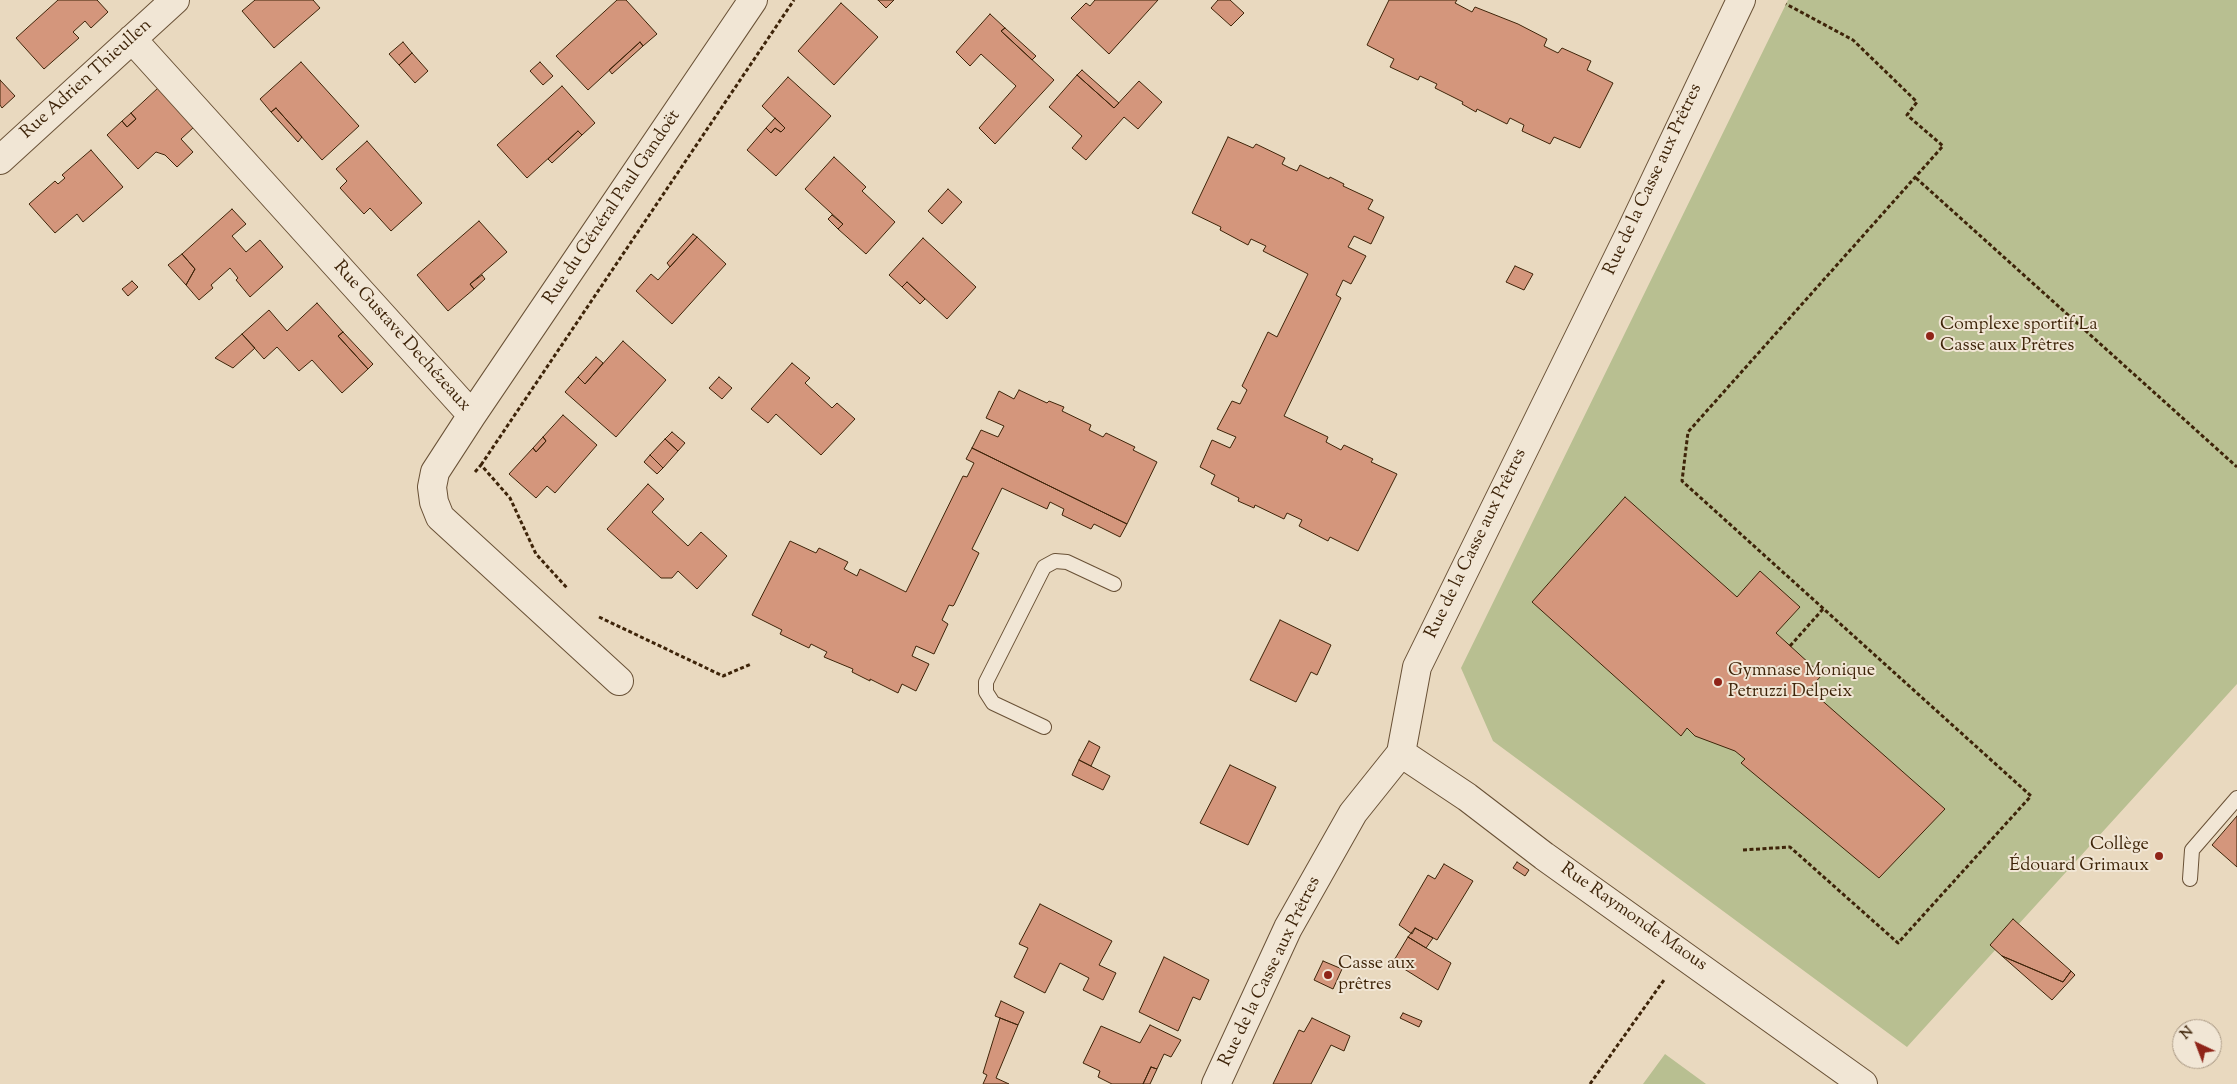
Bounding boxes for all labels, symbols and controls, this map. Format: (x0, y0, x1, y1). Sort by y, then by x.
street label: Rue Adrien Thieullen (17, 15, 157, 145)
street label: Rue de la Casse aux Prêtres (1600, 81, 1708, 279)
street label: Rue du Général Paul Gandoët (540, 107, 686, 309)
street label: Rue Gustave Dechézeaux (328, 257, 474, 417)
place label: Complexe sportif La Casse aux Prêtres (1940, 315, 2098, 358)
marker: Complexe sportif La Casse aux Prêtres (1924, 330, 1936, 342)
street label: Rue de la Casse aux Prêtres (1422, 445, 1532, 643)
place label: Gymnase Monique Petruzzi Delpeix (1728, 661, 1875, 704)
marker: Gymnase Monique Petruzzi Delpeix (1712, 676, 1724, 688)
place label: Collège Édouard Grimaux (2009, 835, 2149, 878)
marker: Collège Édouard Grimaux (2153, 850, 2165, 862)
street label: Rue Raymonde Maous (1556, 859, 1710, 977)
street label: Rue de la Casse aux Prêtres (1216, 873, 1326, 1071)
place label: Casse aux prêtres (1338, 954, 1415, 996)
marker: Casse aux prêtres (1322, 969, 1334, 981)
north arrow (2172, 1019, 2222, 1069)
text: N (2177, 1023, 2198, 1045)

